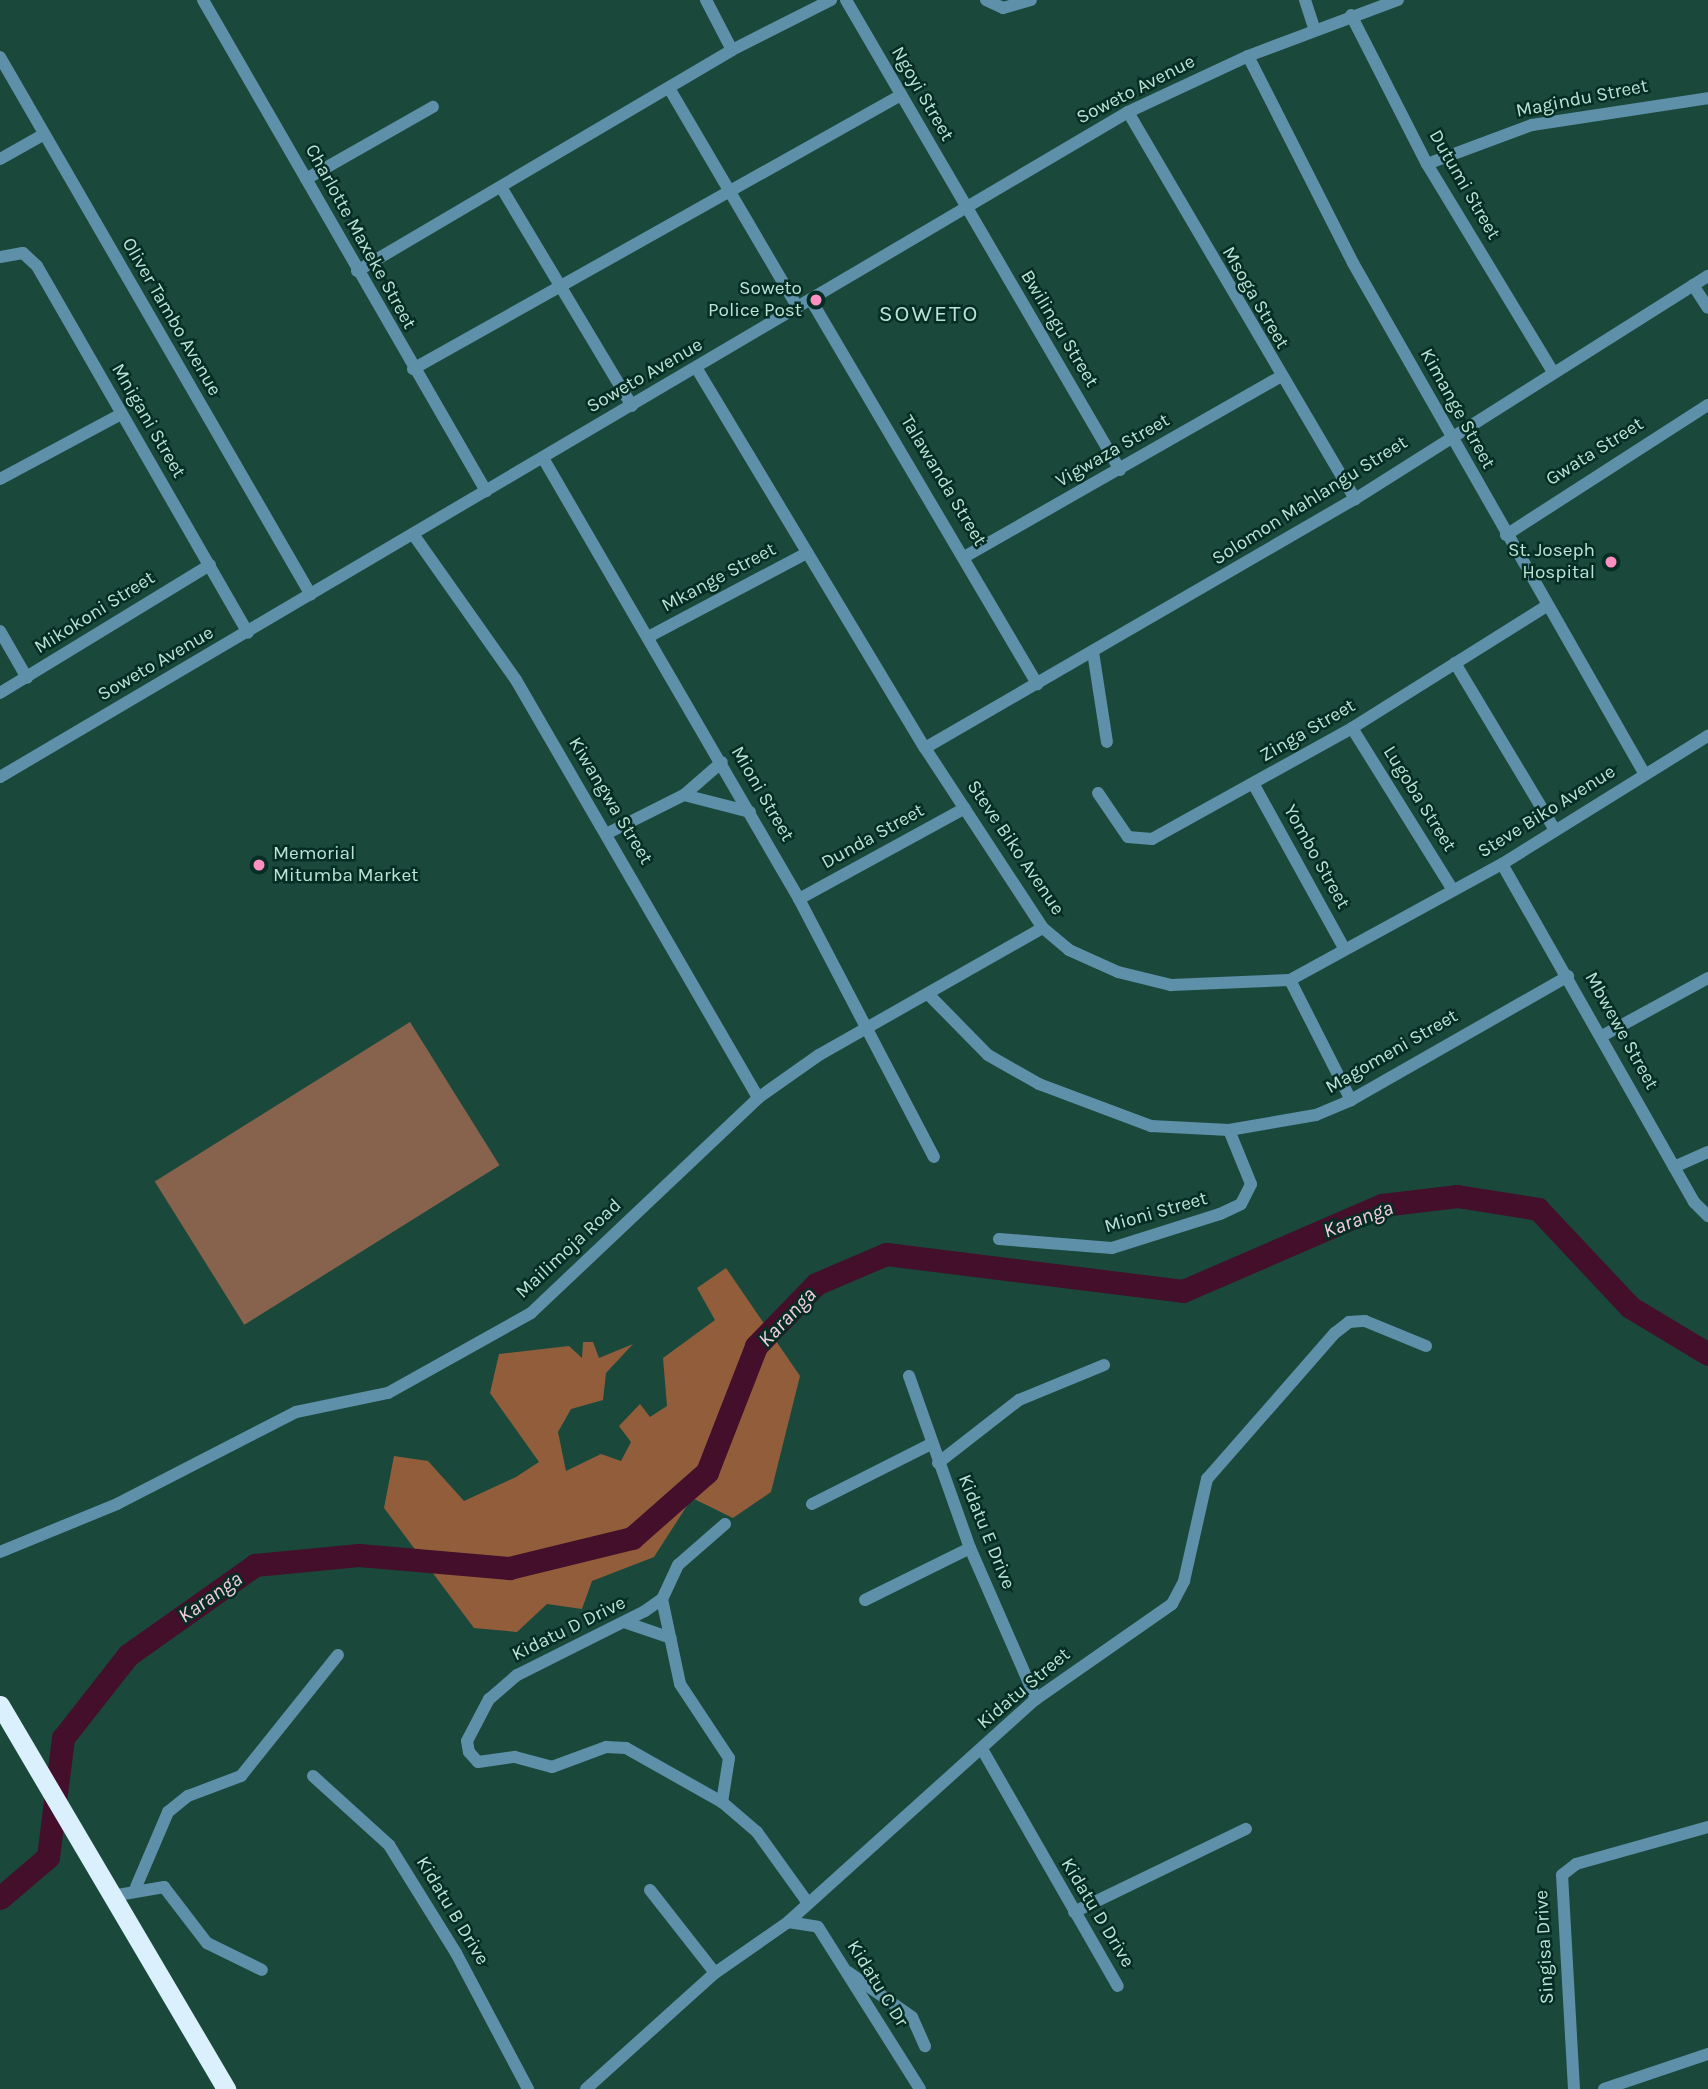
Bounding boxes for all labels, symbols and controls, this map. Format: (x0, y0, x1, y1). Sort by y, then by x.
street label: Ngoyi Street (886, 43, 958, 145)
street label: Soweto Avenue (1073, 50, 1199, 130)
street label: Magindu Street (1514, 75, 1650, 123)
street label: Dutumi Street (1423, 126, 1505, 244)
street label: Charlotte Maxeke Street (300, 141, 420, 333)
street label: Oliver Tambo Avenue (116, 234, 226, 400)
street label: Msoga Street (1217, 243, 1293, 353)
street label: Bwilingu Street (1015, 266, 1103, 392)
place label: Soweto Police Post (708, 278, 802, 322)
marker: Soweto Police Post (808, 292, 824, 308)
district label: SOWETO (879, 300, 979, 328)
street label: Soweto Avenue (583, 334, 707, 418)
street label: Kimange Street (1415, 345, 1499, 473)
street label: Mnigani Street (106, 360, 190, 482)
street label: Vigwaza Street (1052, 409, 1174, 493)
street label: Talawanda Street (895, 412, 991, 550)
street label: Gwata Street (1542, 413, 1648, 491)
street label: Solomon Mahlangu Street (1208, 431, 1412, 571)
street label: Mkange Street (658, 538, 780, 618)
place label: St. Joseph Hospital (1508, 540, 1595, 584)
marker: St. Joseph Hospital (1601, 552, 1621, 572)
street label: Mikokoni Street (31, 567, 159, 659)
street label: Soweto Avenue (94, 622, 218, 706)
street label: Zinga Street (1256, 695, 1360, 767)
street label: Kiwangwa Street (563, 733, 657, 869)
street label: Mioni Street (726, 742, 798, 846)
street label: Lugoba Street (1378, 742, 1460, 856)
street label: Steve Biko Avenue (1474, 761, 1620, 863)
street label: Steve Biko Avenue (961, 776, 1069, 920)
street label: Dunda Street (818, 799, 928, 875)
street label: Yombo Street (1278, 801, 1354, 913)
place label: Memorial Mitumba Market (273, 843, 418, 887)
marker: Memorial Mitumba Market (251, 857, 267, 873)
street label: Mbwewe Street (1579, 968, 1663, 1094)
street label: Magomeni Street (1322, 1005, 1462, 1099)
street label: Mioni Street (1102, 1187, 1210, 1239)
street label: Mailimoja Road (511, 1194, 627, 1304)
water label: Karanga (1320, 1195, 1396, 1243)
water label: Karanga (753, 1282, 821, 1352)
street label: Kidatu E Drive (953, 1471, 1019, 1593)
water label: Karanga (173, 1566, 247, 1628)
street label: Kidatu D Drive (508, 1592, 630, 1666)
street label: Kidatu Street (973, 1644, 1075, 1734)
street label: Kidatu B Drive (411, 1853, 493, 1969)
street label: Kidatu D Drive (1055, 1854, 1139, 1972)
street label: Singisa Drive (1531, 1889, 1559, 2005)
street label: Kidatu C Dr (841, 1937, 913, 2031)

